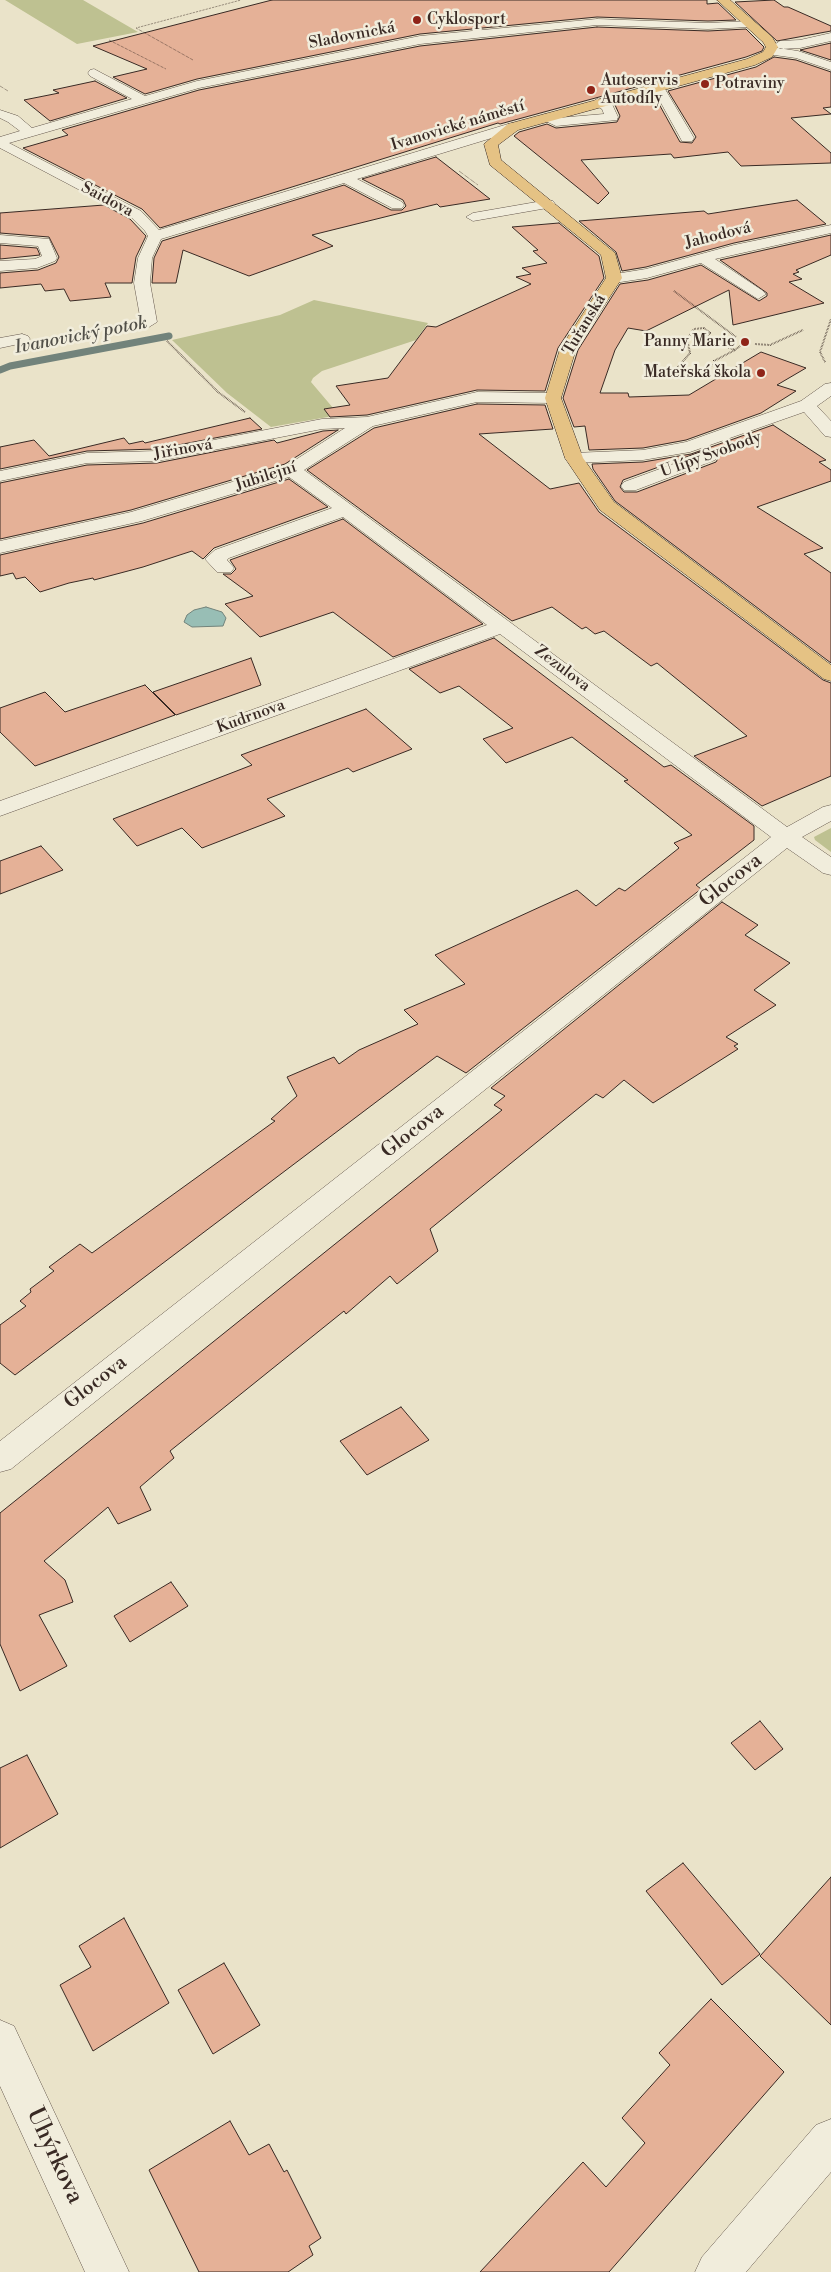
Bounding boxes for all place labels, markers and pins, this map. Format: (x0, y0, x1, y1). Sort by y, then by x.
place label: Cyklosport (427, 10, 506, 30)
marker: Cyklosport (411, 14, 423, 26)
place label: Autoservis Autodíly (601, 71, 678, 109)
place label: Potraviny (715, 74, 785, 94)
marker: Potraviny (699, 78, 711, 90)
marker: Autoservis Autodíly (585, 84, 597, 96)
place label: Panny Marie (644, 332, 735, 352)
marker: Panny Marie (739, 336, 751, 348)
place label: Mateřská škola (644, 363, 751, 383)
marker: Mateřská škola (755, 367, 767, 379)

